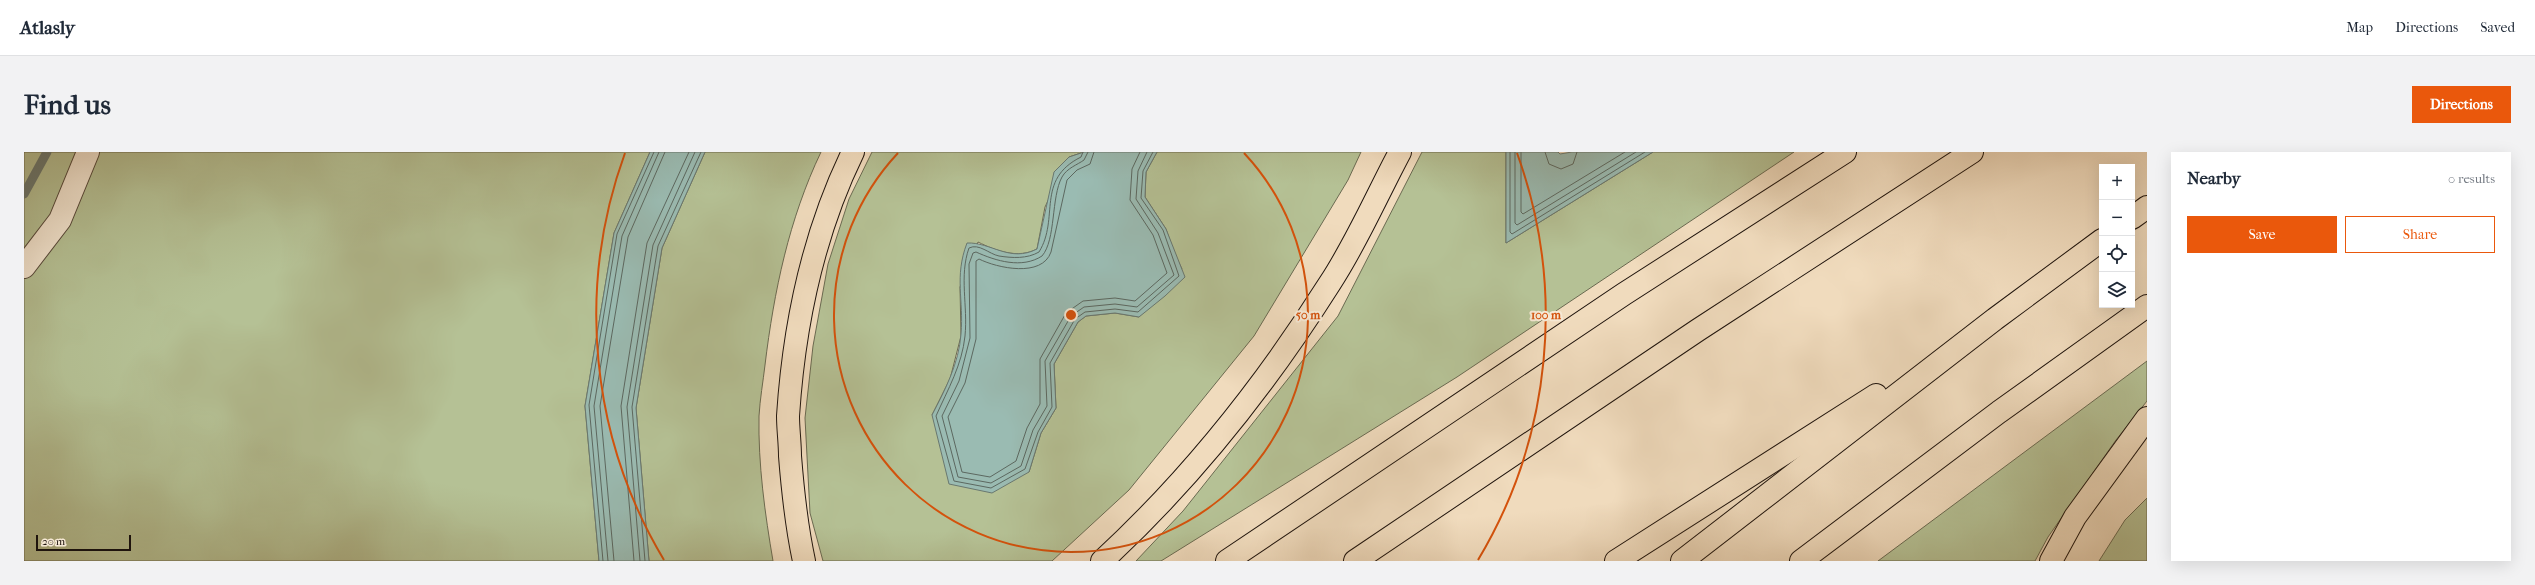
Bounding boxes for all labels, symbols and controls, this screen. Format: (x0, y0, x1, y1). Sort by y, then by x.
text: Atlasly (20, 17, 75, 39)
text: Map (2346, 19, 2373, 36)
text: Directions (2395, 19, 2458, 36)
text: Saved (2480, 19, 2515, 36)
button: Directions (2412, 86, 2511, 123)
text: Find us (24, 88, 111, 121)
map controls (2099, 164, 2135, 308)
button: + (2099, 164, 2135, 200)
text: Nearby (2187, 168, 2241, 188)
text: 0 results (2448, 171, 2495, 186)
button: − (2099, 200, 2135, 236)
button: Save (2187, 216, 2337, 253)
button: Share (2345, 216, 2495, 253)
button: locate (2099, 236, 2135, 272)
button: layers (2099, 272, 2135, 308)
centre of rings (1064, 308, 1078, 322)
text: 50 m (1296, 308, 1321, 322)
text: 100 m (1531, 308, 1562, 322)
scale bar (36, 533, 131, 552)
text: 20 m (42, 535, 65, 548)

